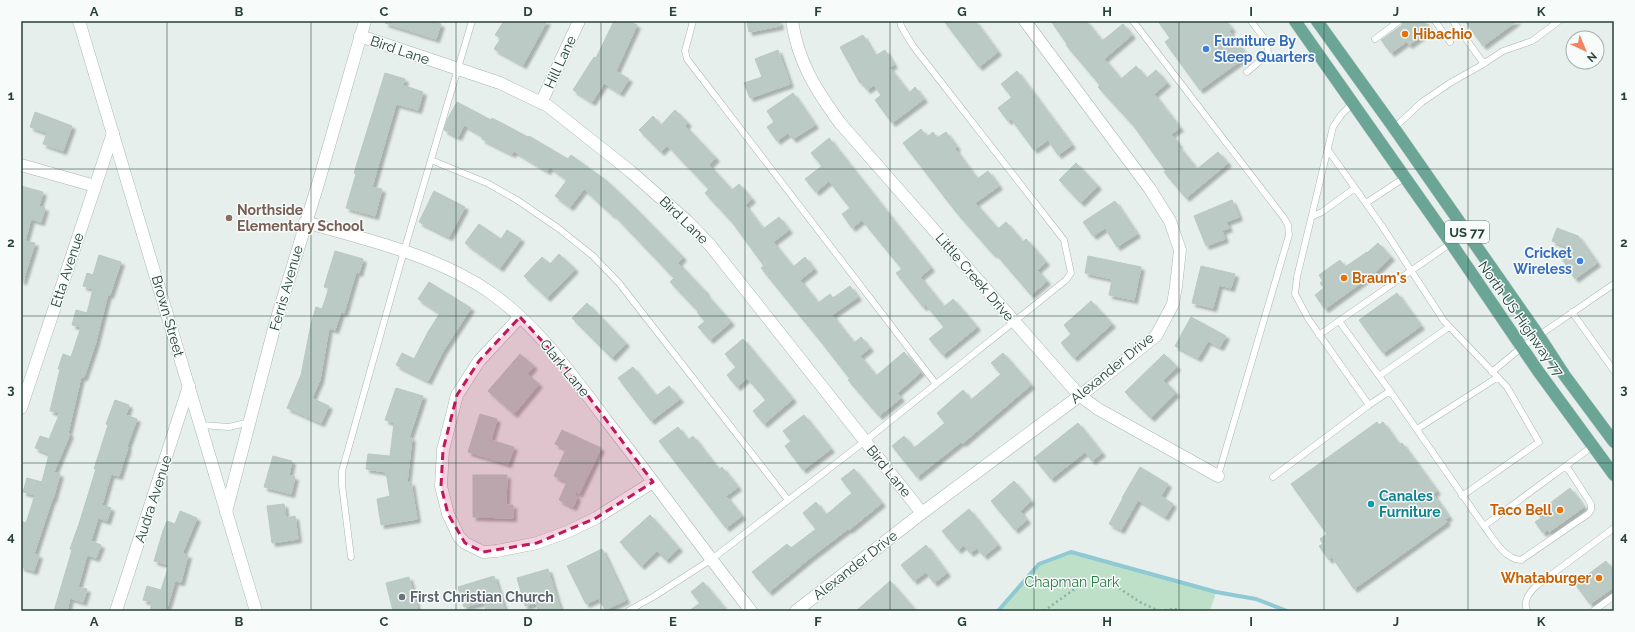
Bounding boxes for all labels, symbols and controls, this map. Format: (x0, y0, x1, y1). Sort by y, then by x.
text: A (90, 4, 99, 19)
text: B (235, 4, 244, 19)
text: C (380, 4, 389, 19)
text: D (523, 4, 533, 19)
text: E (669, 4, 677, 19)
text: F (814, 4, 822, 19)
text: G (957, 4, 967, 19)
text: H (1102, 4, 1112, 19)
text: I (1249, 4, 1253, 19)
text: J (1393, 4, 1399, 19)
text: K (1537, 4, 1546, 19)
place label: Hibachio (1413, 26, 1473, 42)
marker: Hibachio (1400, 29, 1410, 39)
north arrow (1565, 30, 1605, 70)
street label: Bird Lane (368, 32, 432, 68)
street label: Hill Lane (541, 33, 579, 91)
place label: Furniture By Sleep Quarters (1214, 33, 1315, 65)
marker: Furniture By Sleep Quarters (1201, 44, 1211, 54)
text: N (1584, 49, 1599, 64)
text: 1 (8, 88, 15, 103)
text: 1 (1621, 88, 1628, 103)
street label: Bird Lane (656, 193, 712, 247)
place label: Northside Elementary School (237, 202, 365, 234)
marker: Northside Elementary School (224, 213, 234, 223)
road number: US 77 (1445, 221, 1489, 243)
street label: Little Creek Drive (932, 230, 1018, 324)
street label: Etta Avenue (47, 231, 87, 309)
text: 2 (7, 235, 15, 250)
text: 2 (1620, 235, 1628, 250)
street label: Ferris Avenue (266, 244, 306, 332)
place label: Cricket Wireless (1513, 245, 1573, 277)
marker: Cricket Wireless (1575, 256, 1585, 266)
street label: North US Highway 77 (1475, 258, 1567, 380)
place label: Braum's (1352, 270, 1407, 286)
street label: Brown Street (149, 273, 187, 359)
marker: Braum's (1339, 273, 1349, 283)
street label: Alexander Drive (1067, 330, 1157, 406)
street label: Clark Lane (537, 336, 593, 400)
text: 3 (7, 382, 15, 397)
text: 3 (1620, 382, 1628, 397)
street label: Bird Lane (863, 442, 915, 500)
street label: Audra Avenue (131, 453, 175, 545)
place label: Canales Furniture (1379, 488, 1441, 520)
marker: Canales Furniture (1366, 499, 1376, 509)
place label: Taco Bell (1490, 502, 1553, 518)
marker: Taco Bell (1555, 505, 1565, 515)
street label: Alexander Drive (810, 527, 900, 603)
text: 4 (7, 529, 15, 544)
text: 4 (1620, 529, 1628, 544)
place label: Whataburger (1501, 570, 1592, 586)
marker: Whataburger (1594, 573, 1604, 583)
park label: Chapman Park (1025, 574, 1120, 590)
place label: First Christian Church (410, 589, 554, 605)
marker: First Christian Church (397, 592, 407, 602)
text: A (90, 614, 99, 629)
text: B (235, 614, 244, 629)
text: C (380, 614, 389, 629)
text: D (523, 614, 533, 629)
text: E (669, 614, 677, 629)
text: F (814, 614, 822, 629)
text: G (957, 614, 967, 629)
text: H (1102, 614, 1112, 629)
text: I (1249, 614, 1253, 629)
text: J (1393, 614, 1399, 629)
text: K (1537, 614, 1546, 629)

